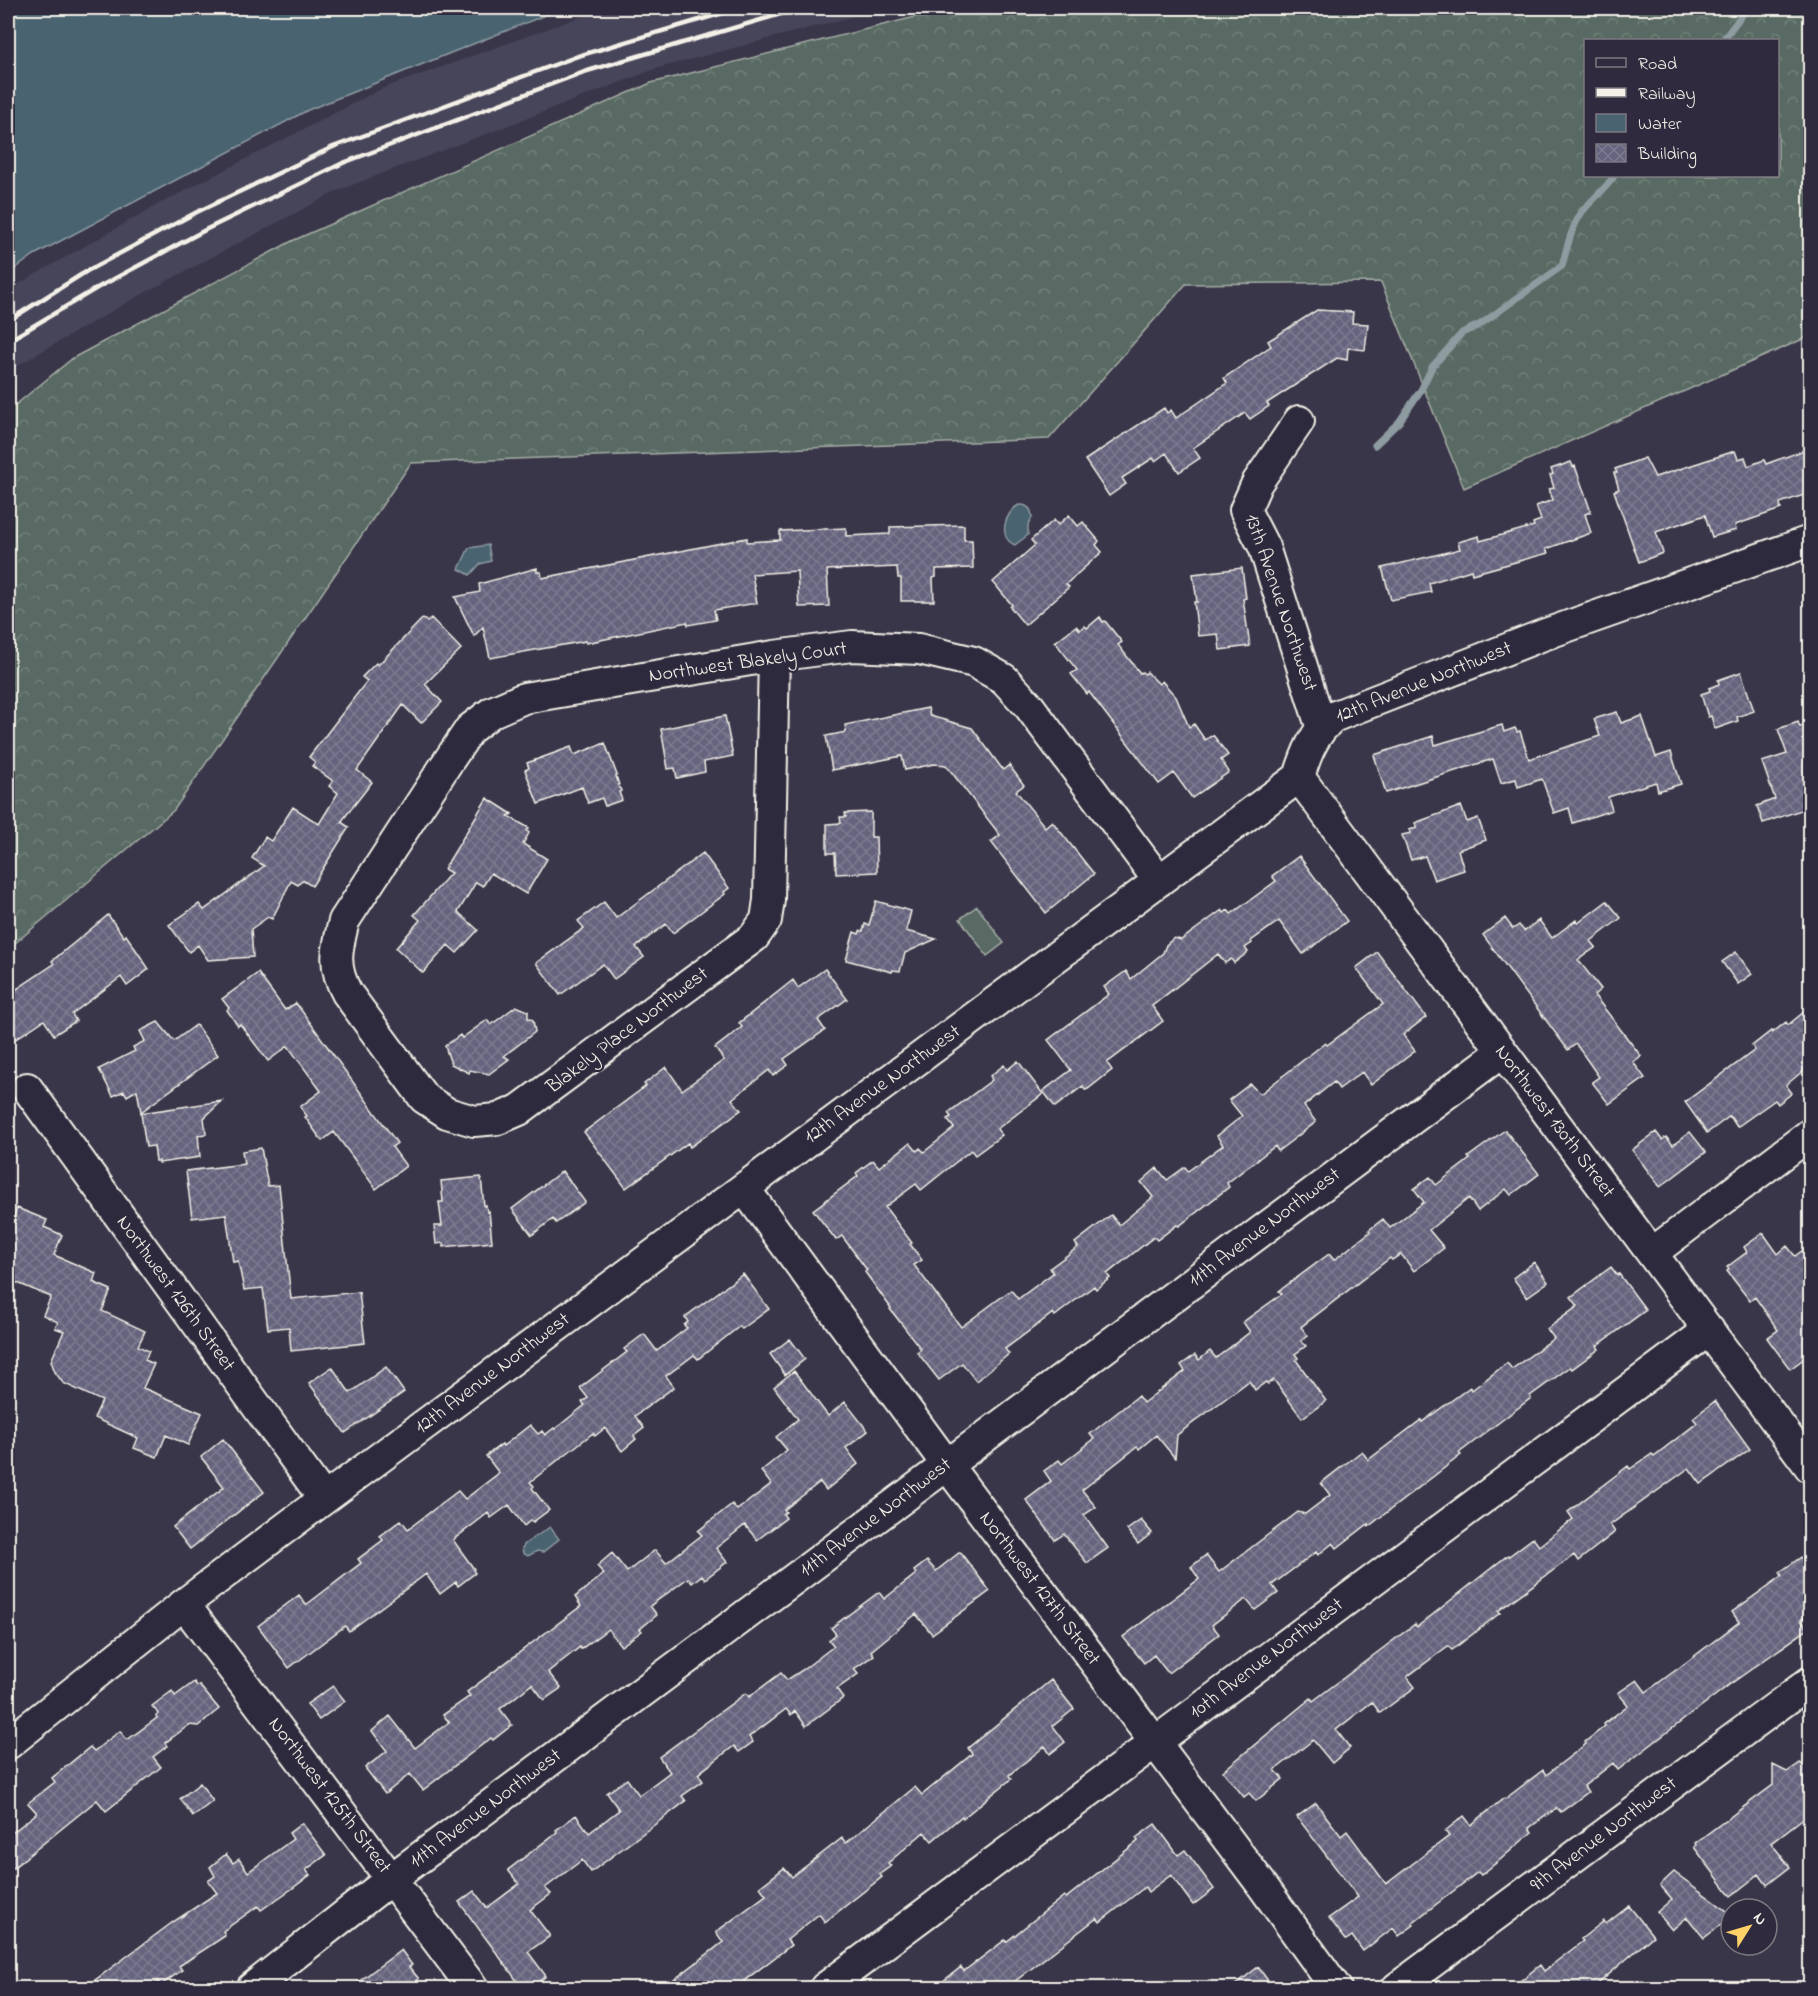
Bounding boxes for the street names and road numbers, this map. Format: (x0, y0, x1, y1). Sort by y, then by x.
street label: 13th Avenue Northwest (1236, 510, 1324, 696)
street label: 12th Avenue Northwest (1332, 634, 1517, 732)
street label: Northwest Blakely Court (647, 635, 849, 691)
street label: Blakely Place Northwest (540, 960, 715, 1102)
street label: 12th Avenue Northwest (799, 1018, 968, 1152)
street label: Northwest 130th Street (1487, 1039, 1621, 1205)
street label: 11th Avenue Northwest (1183, 1161, 1347, 1295)
street label: Northwest 126th Street (108, 1210, 242, 1378)
street label: 12th Avenue Northwest (409, 1306, 577, 1442)
street label: 11th Avenue Northwest (794, 1451, 958, 1585)
street label: Northwest 127th Street (971, 1506, 1107, 1672)
street label: 10th Avenue Northwest (1184, 1591, 1350, 1727)
street label: Northwest 125th Street (260, 1712, 398, 1881)
street label: 11th Avenue Northwest (404, 1742, 568, 1876)
street label: 9th Avenue Northwest (1524, 1770, 1684, 1900)

